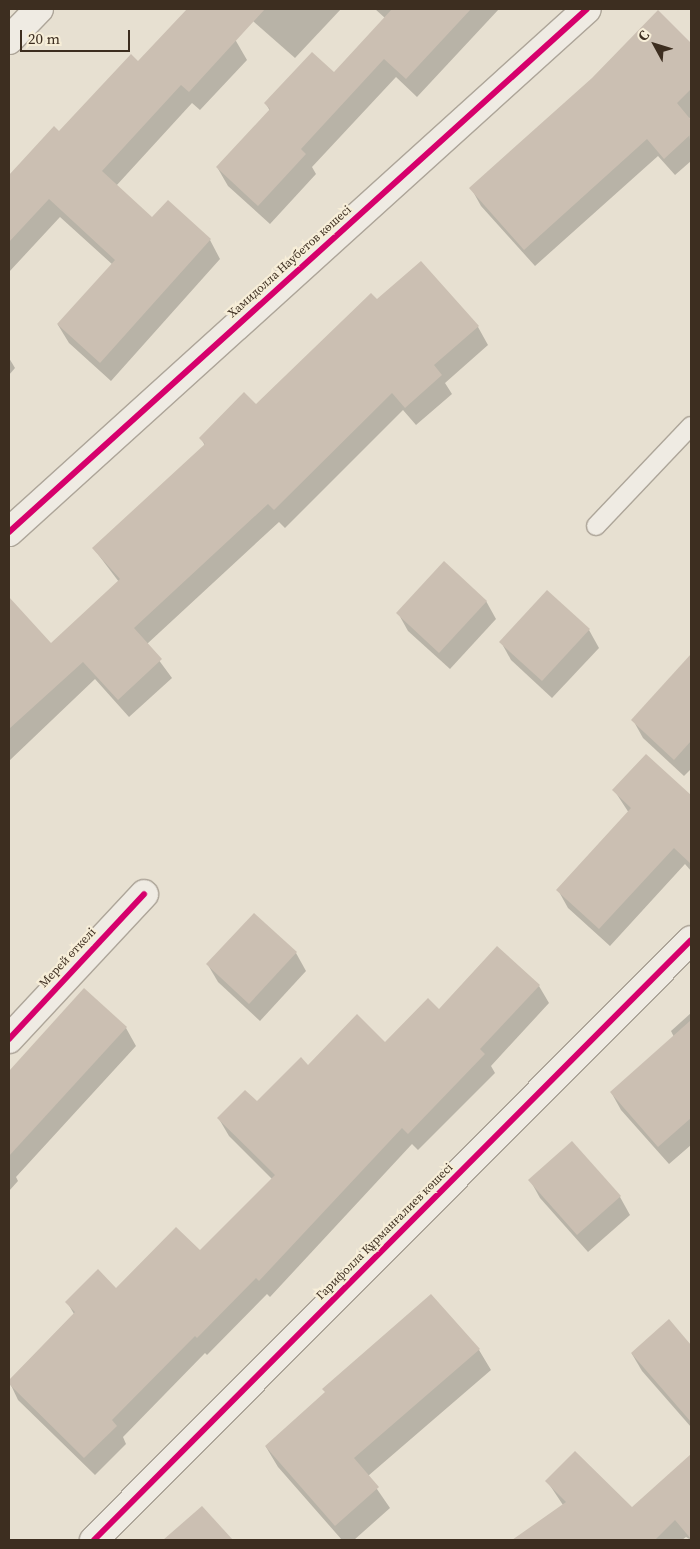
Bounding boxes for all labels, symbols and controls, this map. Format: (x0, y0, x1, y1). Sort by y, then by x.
scale bar (22, 20, 132, 52)
north arrow (630, 20, 680, 70)
text: С (633, 26, 654, 45)
text: 20 m (28, 28, 60, 49)
street label: Хамидолла Наубетов көшесі (225, 203, 355, 321)
street label: Мерей өткелі (37, 925, 99, 991)
street label: Гарифолла Құрманғалиев көшесі (314, 1161, 456, 1303)

